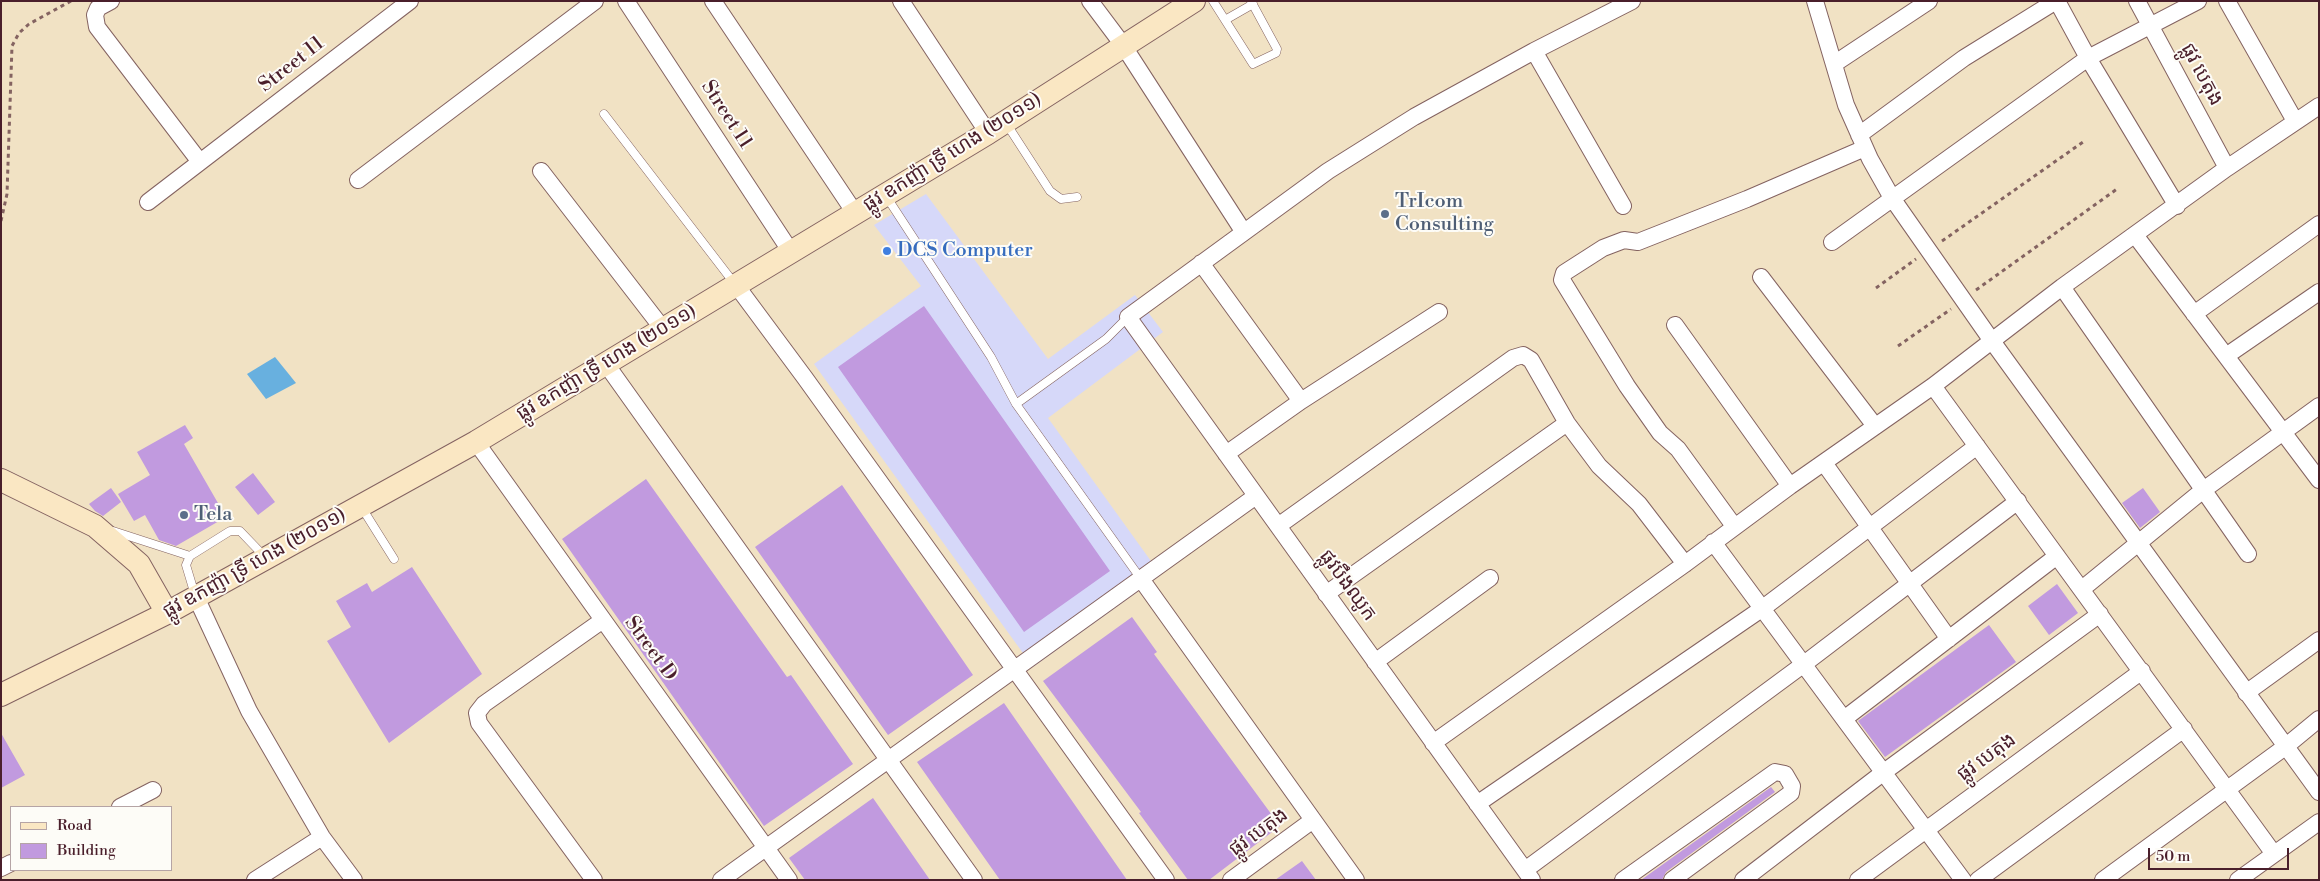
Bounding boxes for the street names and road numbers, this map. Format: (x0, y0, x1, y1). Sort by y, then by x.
street label: Street 11 (255, 32, 329, 98)
street label: ផ្លូវ បេតុង (2175, 40, 2227, 110)
street label: Street 11 (695, 76, 757, 154)
street label: ផ្លូវ ឧកញ៉ា ទ្រី ហេង (២០១១) (859, 88, 1047, 218)
street label: ផ្លូវ ឧកញ៉ា ទ្រី ហេង (២០១១) (512, 300, 702, 426)
street label: ផ្លូវ ឧកញ៉ា ទ្រី ហេង (២០១១) (159, 504, 351, 624)
street label: ផ្លូវបឹងឈូក (1313, 546, 1381, 626)
street label: Street D (619, 612, 681, 686)
street label: ផ្លូវ បេតុង (1953, 729, 2021, 787)
street label: ផ្លូវ បេតុង (1225, 804, 1293, 862)

